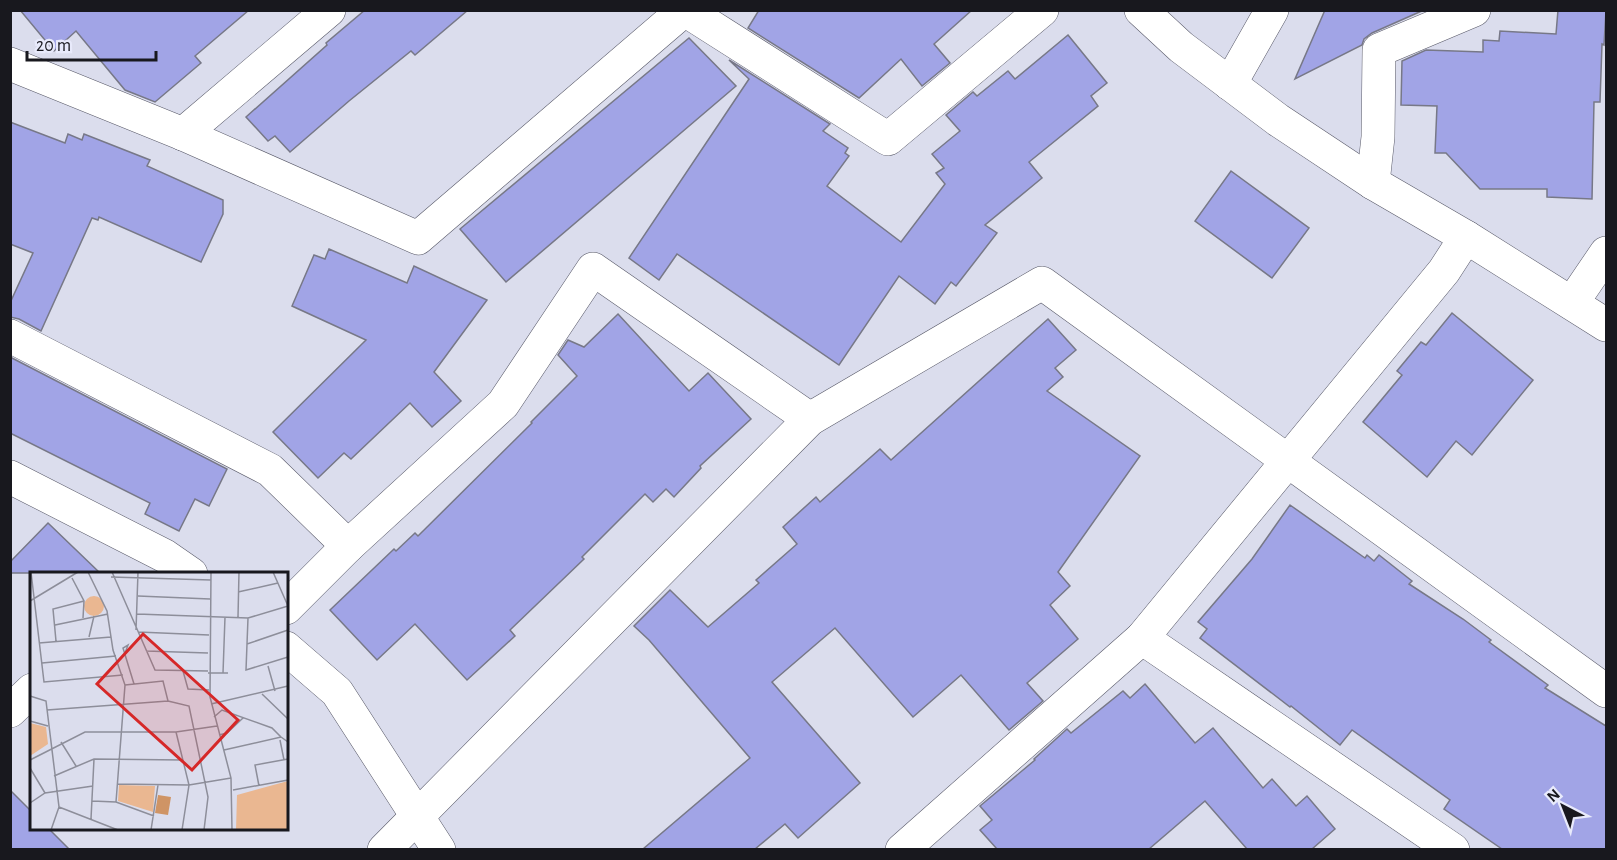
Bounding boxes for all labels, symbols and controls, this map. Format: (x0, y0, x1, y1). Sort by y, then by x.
scale bar (27, 24, 156, 62)
text: 20 m (36, 37, 71, 55)
inset map (30, 572, 288, 830)
north arrow (1533, 776, 1593, 836)
text: N (1544, 786, 1563, 805)

